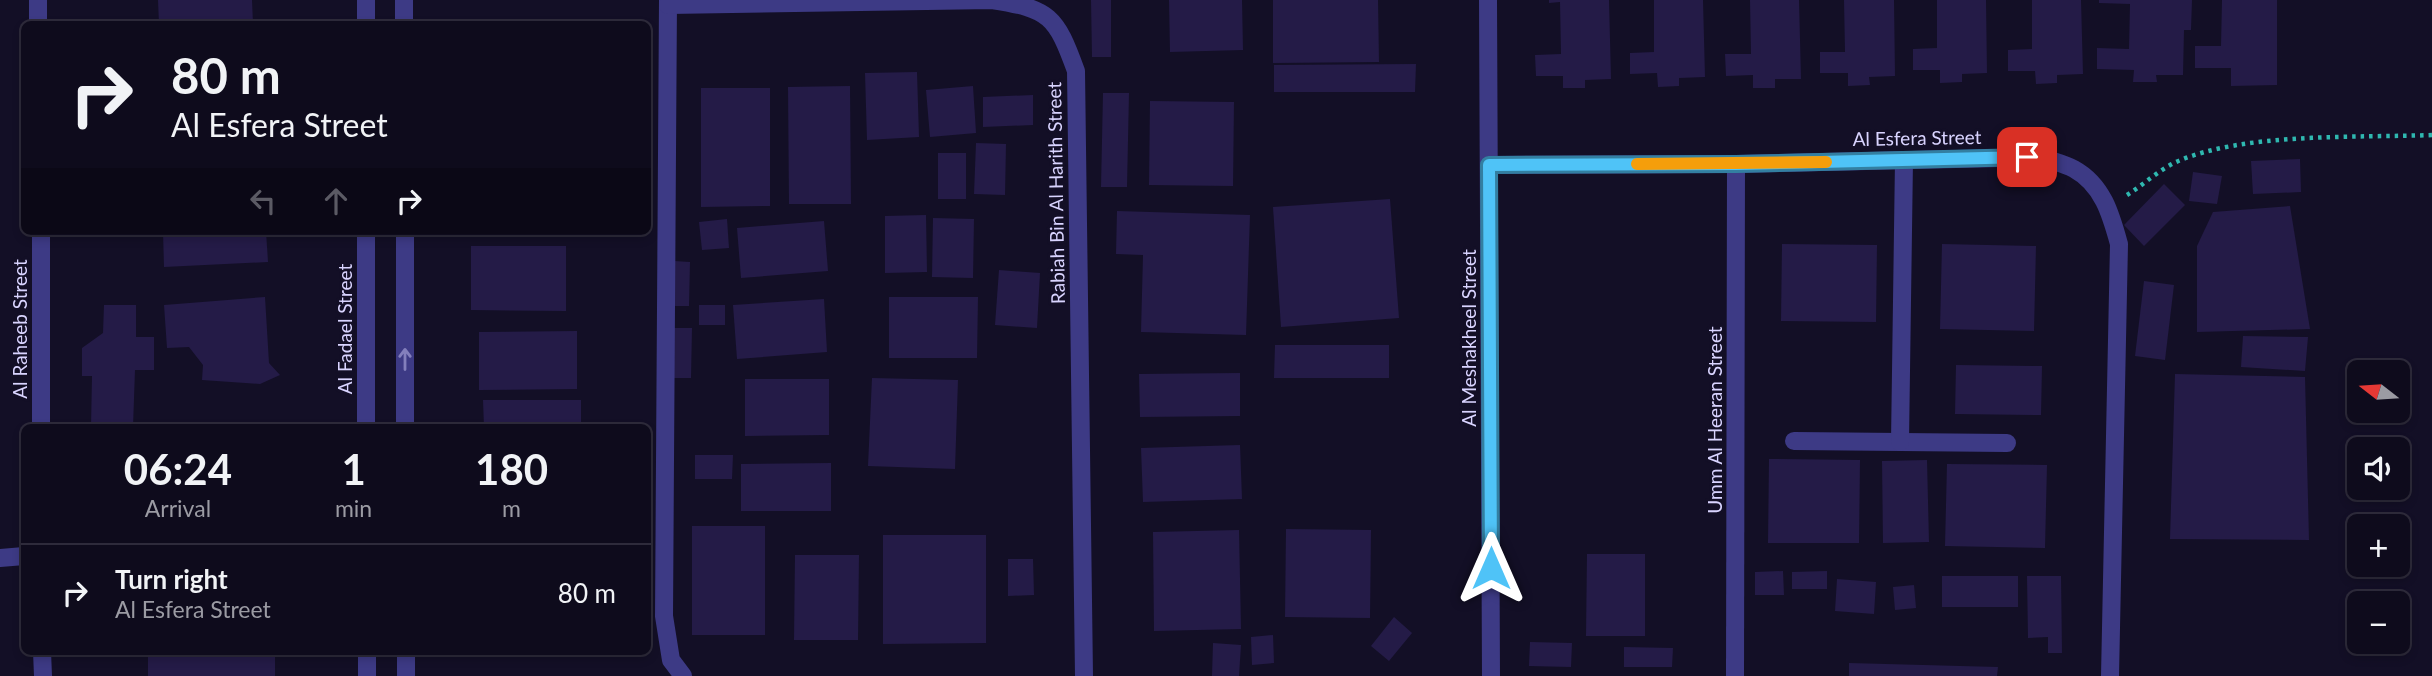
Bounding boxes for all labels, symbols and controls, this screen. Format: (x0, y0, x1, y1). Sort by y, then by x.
text: 80 m (171, 46, 281, 104)
icon: right (56, 49, 147, 140)
street label: Rabiah Bin Al Harith Street (1042, 81, 1069, 304)
text: Al Esfera Street (171, 105, 388, 144)
street label: Al Esfera Street (1852, 125, 1982, 150)
pin (1997, 127, 2057, 187)
icon: arrive (2008, 138, 2046, 176)
icon: left (244, 182, 282, 220)
icon: ahead (317, 182, 355, 220)
icon: right (390, 182, 428, 220)
street label: Al Meshakheel Street (1457, 249, 1480, 427)
street label: Al Raheeb Street (8, 259, 31, 399)
street label: Al Fadael Street (333, 264, 356, 394)
street label: Umm Al Heeran Street (1703, 326, 1726, 514)
one-way arrow (398, 348, 412, 371)
north arrow (2347, 360, 2410, 424)
map controls (2347, 360, 2410, 654)
button: sound (2347, 437, 2410, 500)
text: 06:24 (124, 444, 232, 494)
text: 1 (341, 444, 366, 494)
text: 180 (475, 444, 548, 494)
text: Arrival (145, 494, 211, 522)
text: min (335, 494, 372, 522)
text: m (502, 494, 521, 522)
button: + (2347, 514, 2410, 577)
position arrow (1454, 531, 1528, 605)
text: Turn right (115, 563, 228, 595)
icon: right (56, 574, 94, 612)
text: 80 m (558, 577, 616, 609)
button: − (2347, 591, 2410, 654)
text: Al Esfera Street (115, 595, 271, 623)

